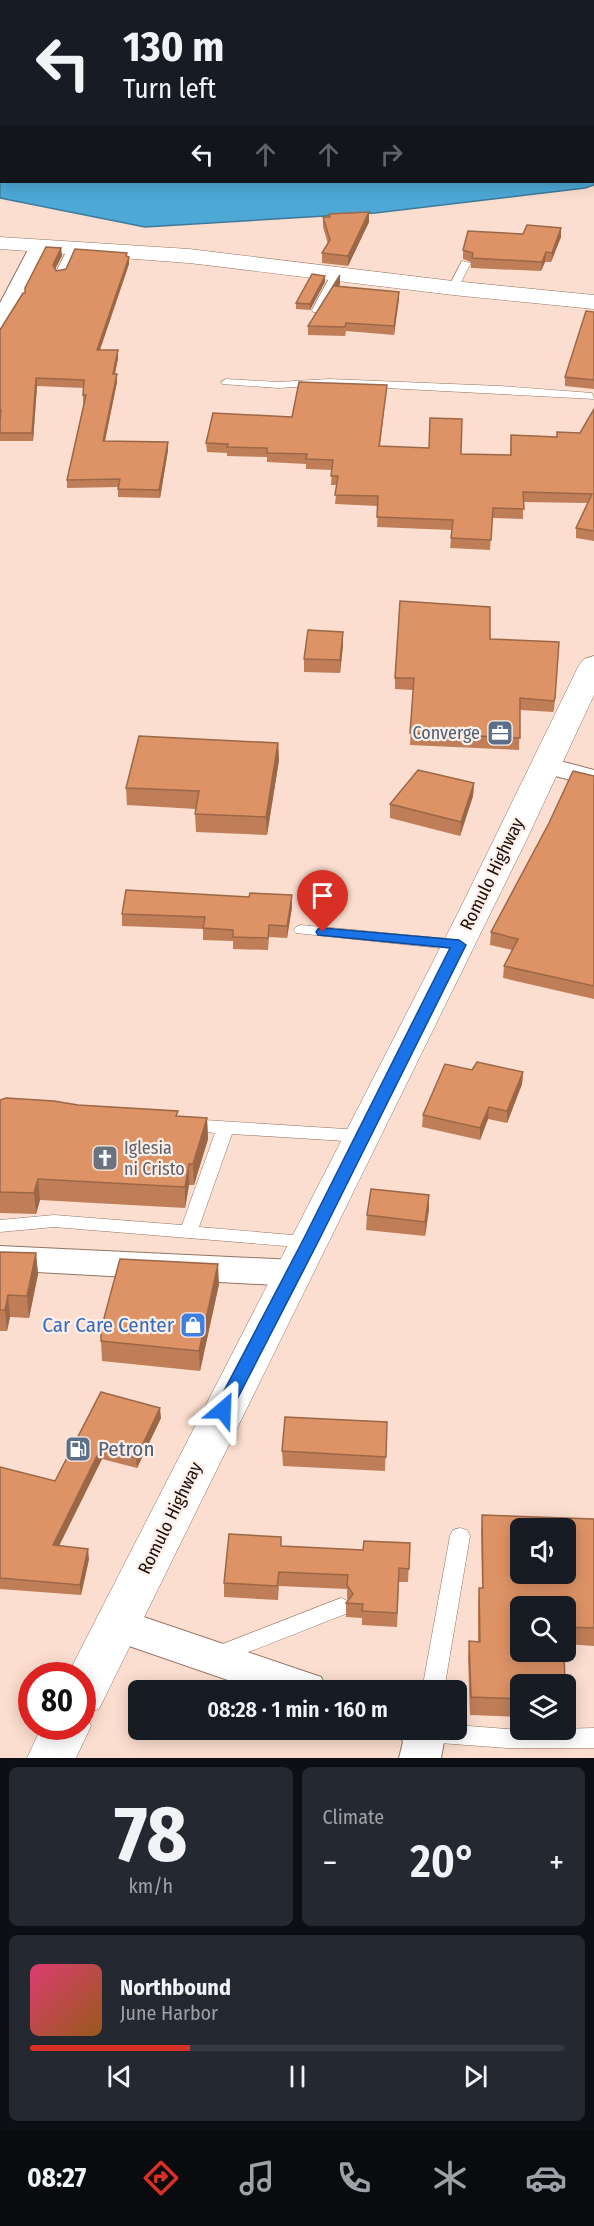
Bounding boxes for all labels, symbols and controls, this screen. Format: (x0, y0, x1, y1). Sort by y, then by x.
text: 130 m (123, 22, 224, 72)
icon: left (24, 24, 102, 102)
text: Turn left (123, 73, 216, 105)
icon: left (186, 138, 219, 171)
icon: ahead (249, 138, 282, 171)
icon: ahead (312, 138, 345, 171)
icon: right (375, 138, 408, 171)
office icon: Converge (485, 718, 515, 748)
place label: Converge (412, 722, 480, 744)
street label: Romulo Highway (455, 814, 529, 934)
pin (297, 870, 348, 932)
icon: arrive (306, 879, 339, 912)
place label: Iglesia ni Cristo (124, 1137, 185, 1180)
church icon: Iglesia ni Cristo (90, 1143, 120, 1173)
shop icon: Car Care Center (178, 1310, 208, 1340)
place label: Car Care Center (42, 1312, 175, 1338)
position arrow (191, 1378, 255, 1442)
fuel station icon: Petron (63, 1434, 93, 1464)
place label: Petron (98, 1436, 154, 1462)
street label: Romulo Highway (133, 1458, 207, 1578)
map controls (510, 1518, 576, 1740)
button: sound (510, 1518, 576, 1584)
button: search (510, 1596, 576, 1662)
speed limit sign: 80 (18, 1662, 96, 1740)
button: layers (510, 1674, 576, 1740)
text: 08:28 · 1 min · 160 m (207, 1696, 388, 1723)
text: 78 (114, 1788, 187, 1882)
text: Climate (323, 1805, 384, 1829)
text: 20° (410, 1835, 476, 1889)
text: − (323, 1843, 337, 1883)
text: + (549, 1843, 564, 1883)
text: km/h (128, 1874, 173, 1898)
text: Northbound (120, 1974, 231, 2001)
text: June Harbor (120, 2001, 218, 2025)
icon: previous (103, 2060, 136, 2093)
icon: pause (281, 2060, 314, 2093)
icon: next (459, 2060, 492, 2093)
icon: directions (140, 2157, 182, 2199)
icon: music (236, 2157, 278, 2199)
icon: phone (333, 2157, 375, 2199)
icon: climate (429, 2157, 471, 2199)
icon: car (525, 2157, 567, 2199)
text: 08:27 (27, 2162, 86, 2194)

